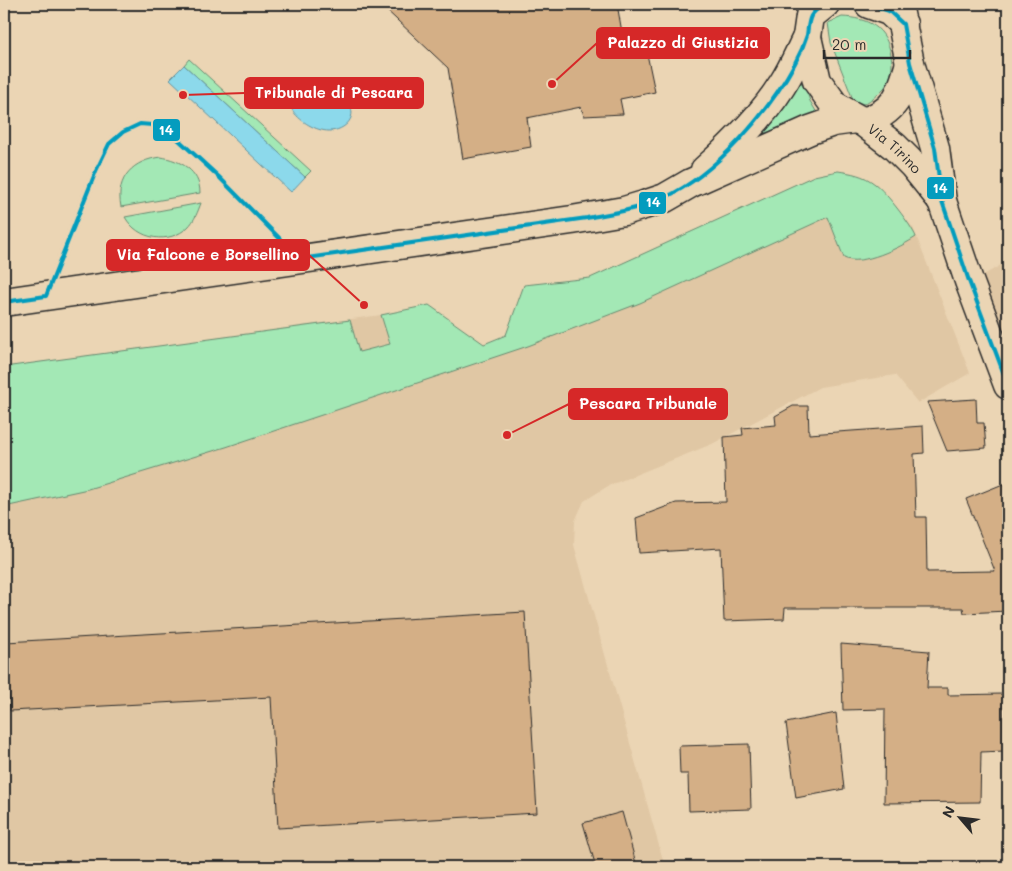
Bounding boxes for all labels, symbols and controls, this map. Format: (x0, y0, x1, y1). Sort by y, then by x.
callout: Palazzo di Giustizia (597, 28, 769, 58)
scale bar (824, 28, 911, 60)
text: Palazzo di Giustizia (607, 32, 759, 52)
text: 20 m (832, 34, 866, 54)
callout: Tribunale di Pescara (245, 78, 423, 108)
text: Tribunale di Pescara (255, 82, 413, 102)
line badge: 14 (152, 118, 181, 142)
street label: Via Tirino (864, 119, 926, 177)
text: 14 (158, 120, 174, 139)
line badge: 14 (926, 176, 955, 200)
text: 14 (932, 178, 948, 197)
line badge: 14 (638, 191, 667, 215)
text: 14 (645, 192, 661, 211)
callout: Via Falcone e Borsellino (107, 240, 309, 270)
text: Via Falcone e Borsellino (117, 244, 299, 264)
callout: Pescara Tribunale (569, 389, 727, 419)
text: Pescara Tribunale (579, 393, 717, 413)
north arrow (934, 794, 984, 844)
text: N (937, 803, 959, 821)

